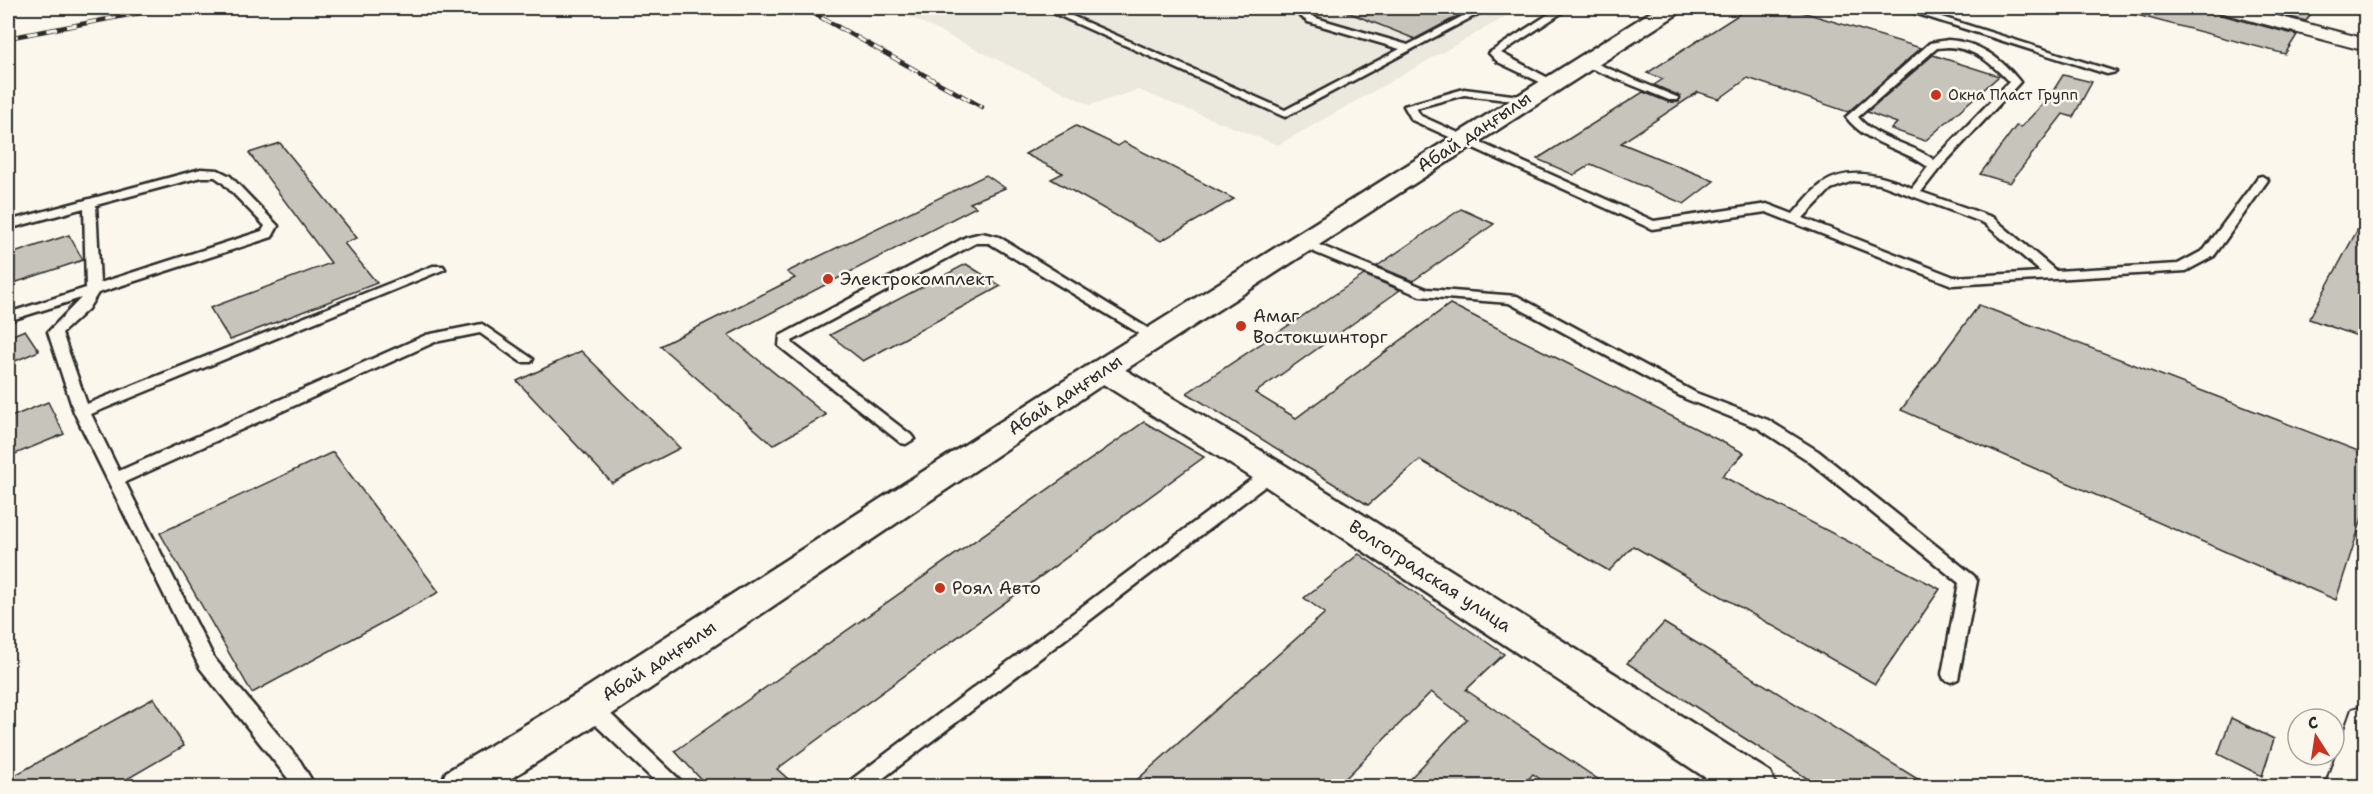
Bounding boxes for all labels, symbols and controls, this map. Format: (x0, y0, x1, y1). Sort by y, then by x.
place label: Окна Пласт Групп (1948, 85, 2078, 105)
street label: Абай даңғылы (1412, 86, 1536, 178)
marker: Окна Пласт Групп (1929, 88, 1943, 102)
place label: Электрокомплект (840, 267, 995, 291)
marker: Электрокомплект (821, 272, 835, 286)
place label: Амаг Востокшинторг (1253, 304, 1388, 349)
marker: Амаг Востокшинторг (1234, 319, 1248, 333)
street label: Абай даңғылы (1003, 349, 1127, 441)
street label: Волгоградская улица (1344, 514, 1516, 638)
place label: Роял Авто (952, 576, 1041, 600)
marker: Роял Авто (933, 581, 947, 595)
street label: Абай даңғылы (597, 615, 721, 707)
north arrow (2286, 707, 2346, 767)
text: С (2306, 711, 2320, 734)

